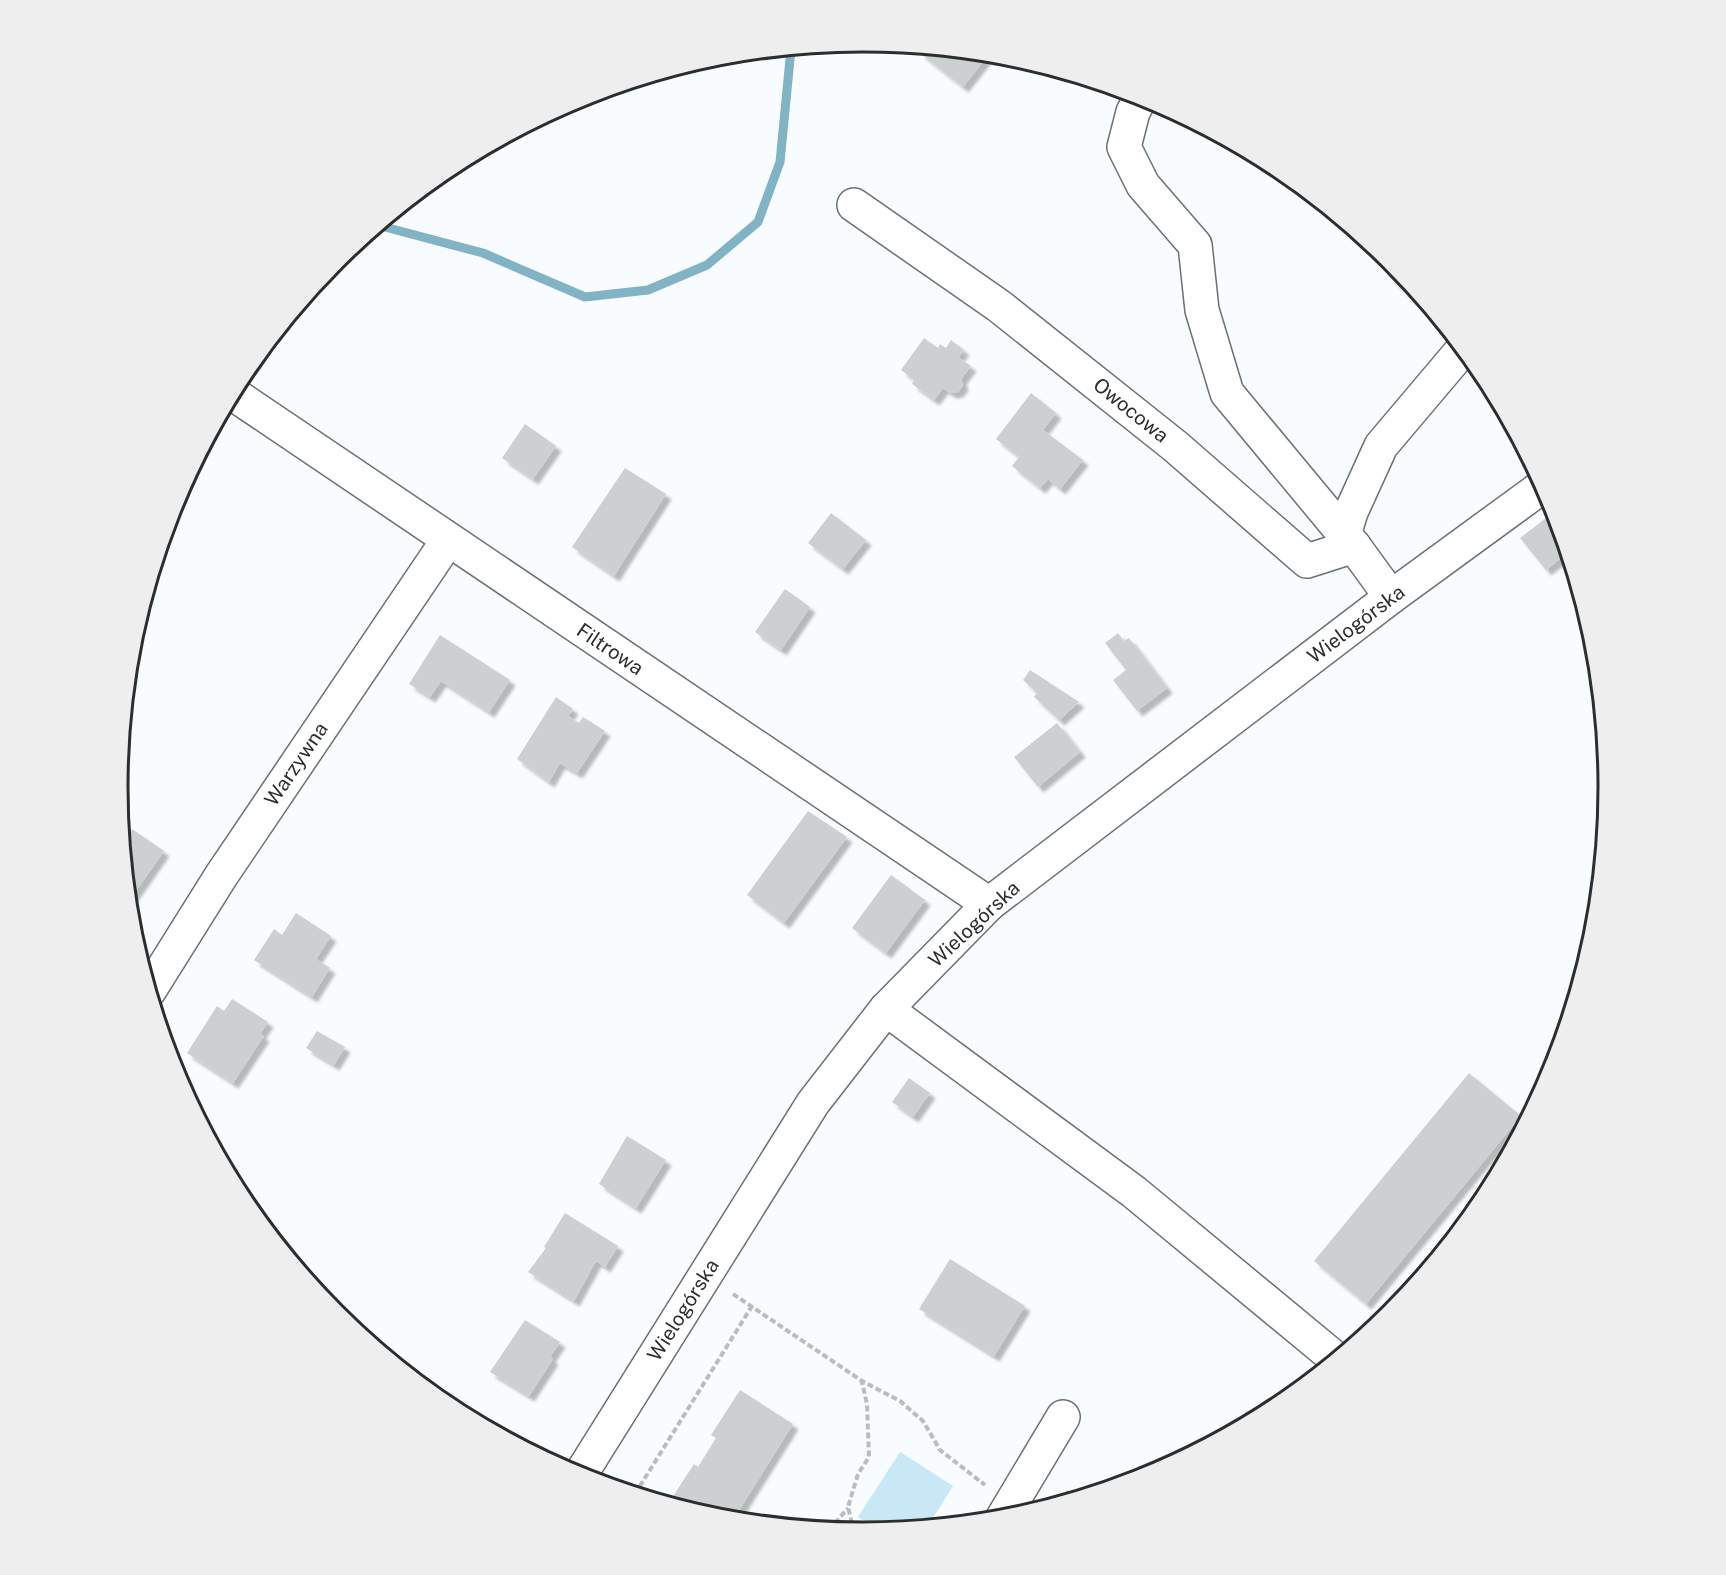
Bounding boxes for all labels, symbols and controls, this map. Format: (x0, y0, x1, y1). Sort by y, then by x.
street label: Owocowa (1089, 372, 1173, 448)
street label: Wielogórska (1303, 580, 1409, 668)
street label: Filtrowa (572, 618, 648, 680)
street label: Warzywna (259, 718, 333, 810)
street label: Wielogórska (924, 876, 1024, 972)
street label: Wielogórska (642, 1255, 724, 1365)

